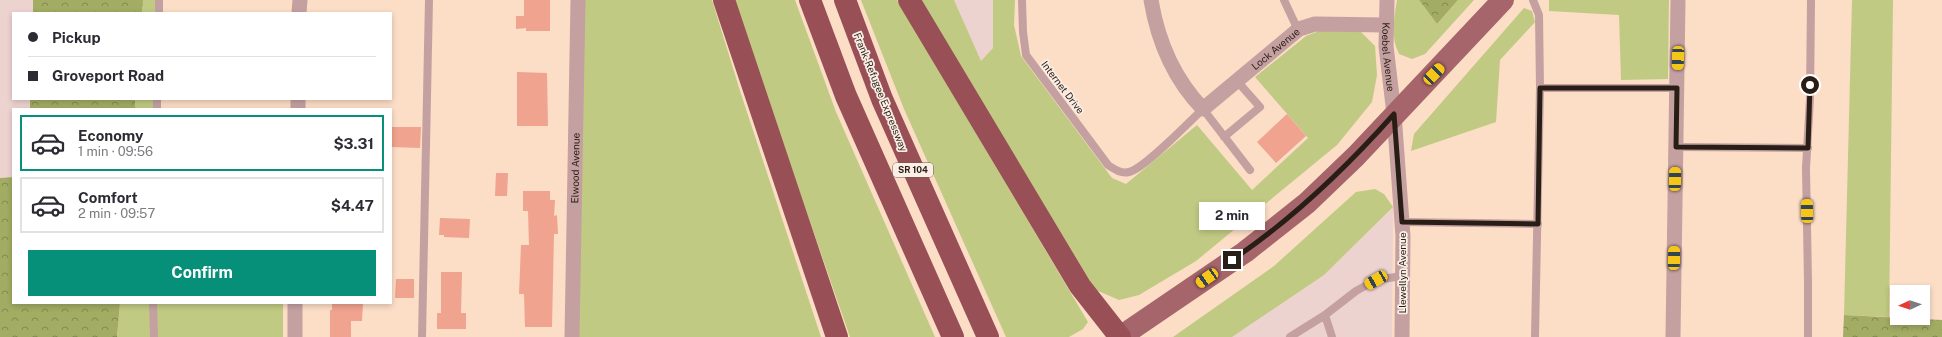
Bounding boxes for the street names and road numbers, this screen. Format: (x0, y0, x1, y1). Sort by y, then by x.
street label: Koebel Avenue (1380, 22, 1397, 92)
street label: Lock Avenue (1249, 25, 1302, 72)
street label: Frank-Refugee Expressway (852, 31, 911, 154)
street label: Internet Drive (1039, 58, 1087, 116)
street label: Elwood Avenue (568, 132, 582, 203)
road number: SR 104 (893, 163, 933, 177)
street label: Llewellyn Avenue (1396, 232, 1408, 314)

